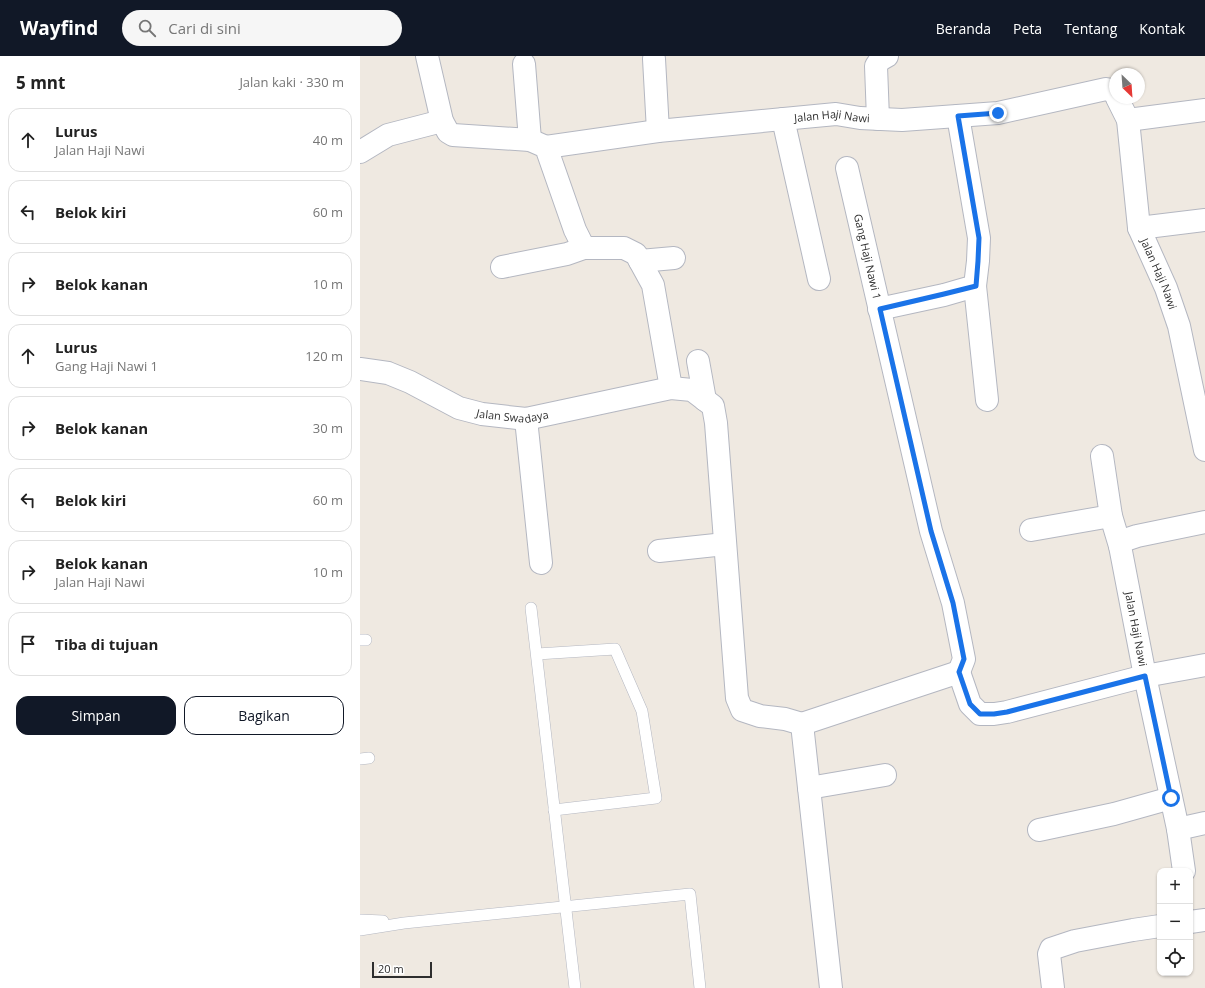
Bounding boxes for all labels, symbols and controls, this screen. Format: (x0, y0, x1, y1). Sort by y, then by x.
search box (122, 10, 402, 46)
text: Wayfind (20, 15, 98, 41)
icon: search (136, 17, 158, 39)
text: Cari di sini (168, 18, 241, 38)
text: Beranda (936, 19, 991, 38)
text: Peta (1013, 19, 1042, 38)
text: Tentang (1064, 19, 1117, 38)
text: Kontak (1139, 19, 1185, 38)
north arrow (1109, 68, 1145, 104)
text: 5 mnt (16, 71, 65, 94)
text: Jalan kaki · 330 m (239, 73, 344, 91)
route end (989, 104, 1007, 122)
street label: Jalan Haji Nawi (792, 106, 870, 125)
text: Lurus (55, 121, 97, 141)
icon: ahead (17, 129, 39, 151)
text: 40 m (313, 131, 343, 149)
text: Jalan Haji Nawi (55, 141, 145, 159)
icon: left (17, 201, 39, 223)
text: Belok kiri (55, 202, 126, 222)
text: 60 m (313, 203, 343, 221)
street label: Gang Haji Nawi 1 (851, 212, 885, 301)
street label: Jalan Haji Nawi (1137, 235, 1181, 311)
icon: right (17, 273, 39, 295)
text: Belok kanan (55, 274, 148, 294)
text: 10 m (313, 275, 343, 293)
text: Lurus (55, 337, 97, 357)
icon: ahead (17, 345, 39, 367)
text: 120 m (305, 347, 343, 365)
text: Gang Haji Nawi 1 (55, 357, 158, 375)
street label: Jalan Swadaya (474, 405, 550, 426)
icon: right (17, 417, 39, 439)
text: Belok kanan (55, 418, 148, 438)
text: 30 m (313, 419, 343, 437)
icon: left (17, 489, 39, 511)
text: Belok kiri (55, 490, 126, 510)
text: 60 m (313, 491, 343, 509)
text: Belok kanan (55, 553, 148, 573)
icon: right (17, 561, 39, 583)
text: 10 m (313, 563, 343, 581)
text: Jalan Haji Nawi (55, 573, 145, 591)
street label: Jalan Haji Nawi (1122, 589, 1151, 668)
icon: arrive (17, 633, 39, 655)
text: Tiba di tujuan (55, 634, 158, 654)
button: Simpan (16, 696, 176, 735)
button: Bagikan (184, 696, 344, 735)
route start (1162, 789, 1180, 807)
map controls (1157, 868, 1193, 976)
button: + (1157, 868, 1193, 904)
button: − (1157, 904, 1193, 940)
button: locate (1157, 940, 1193, 976)
scale bar (372, 960, 432, 979)
text: 20 m (378, 961, 404, 976)

